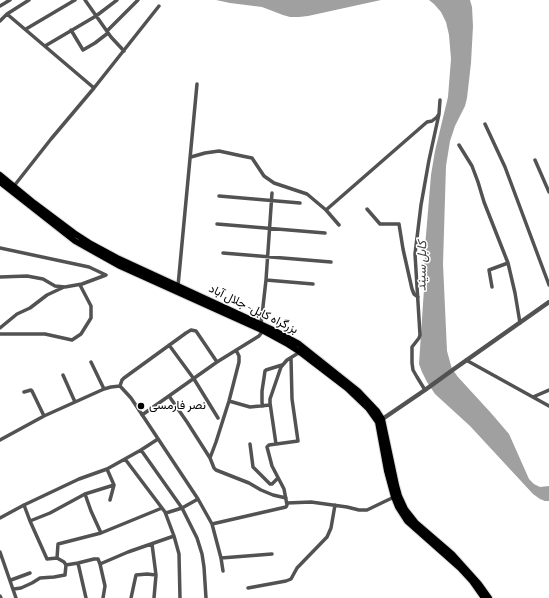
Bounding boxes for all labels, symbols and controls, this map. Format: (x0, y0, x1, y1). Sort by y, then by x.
water label: کابل سيند (415, 241, 431, 291)
street label: بزرگراه کابل- جلال آباد (206, 282, 300, 338)
place label: نصر فارمسی (149, 399, 206, 413)
marker: نصر فارمسی (136, 401, 146, 411)

